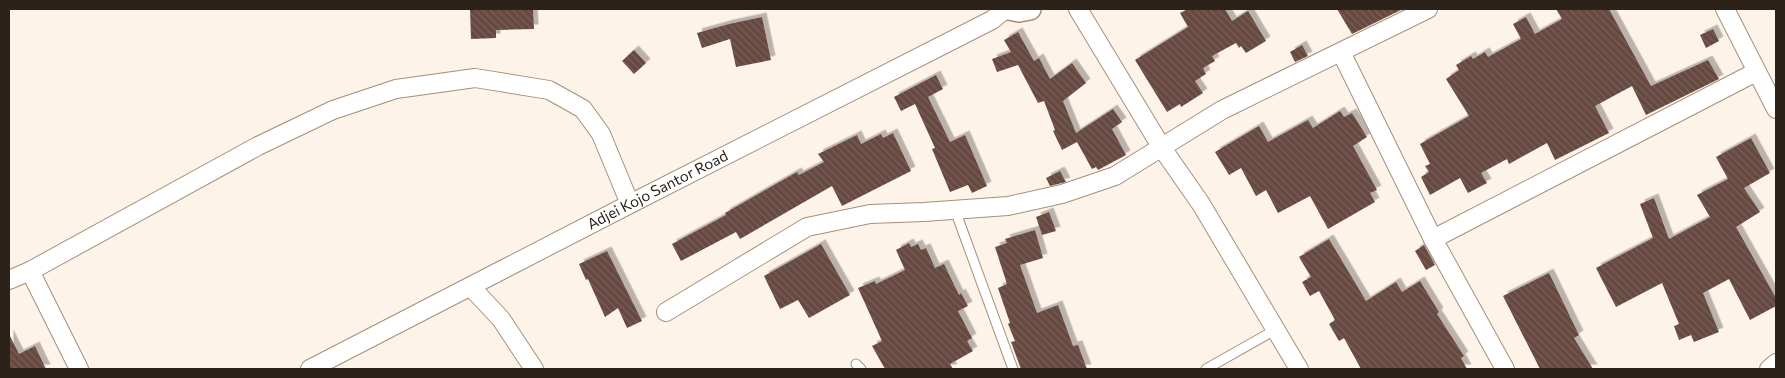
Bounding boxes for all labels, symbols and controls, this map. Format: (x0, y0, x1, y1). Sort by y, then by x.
street label: Adjei Kojo Santor Road (584, 146, 731, 233)

